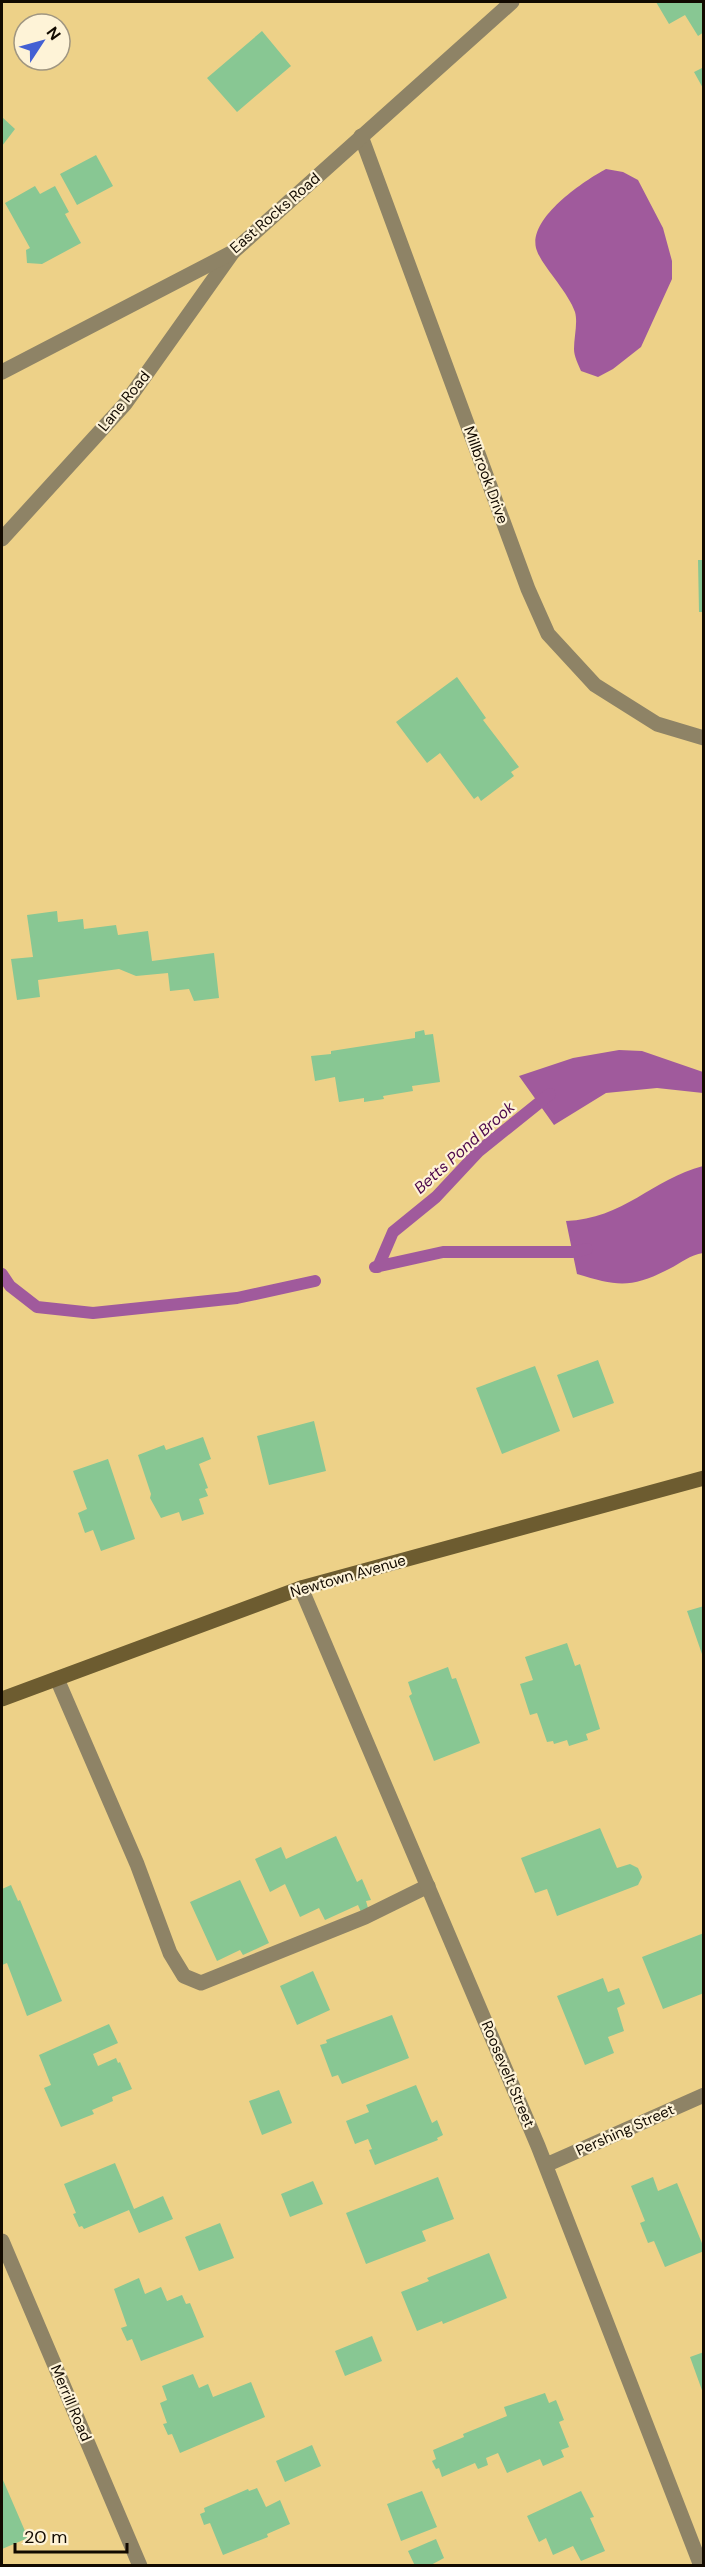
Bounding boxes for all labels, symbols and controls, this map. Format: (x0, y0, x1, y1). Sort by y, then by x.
north arrow (12, 12, 72, 72)
text: N (42, 23, 66, 44)
street label: East Rocks Road (226, 168, 324, 258)
street label: Lane Road (94, 367, 154, 435)
street label: Millbrook Drive (459, 423, 513, 527)
water label: Betts Pond Brook (410, 1096, 520, 1198)
street label: Newtown Avenue (288, 1550, 408, 1602)
street label: Roosevelt Street (477, 2018, 539, 2130)
street label: Pershing Street (573, 2099, 677, 2161)
street label: Merrill Road (46, 2362, 96, 2444)
scale bar (15, 2516, 128, 2554)
text: 20 m (24, 2525, 67, 2549)

